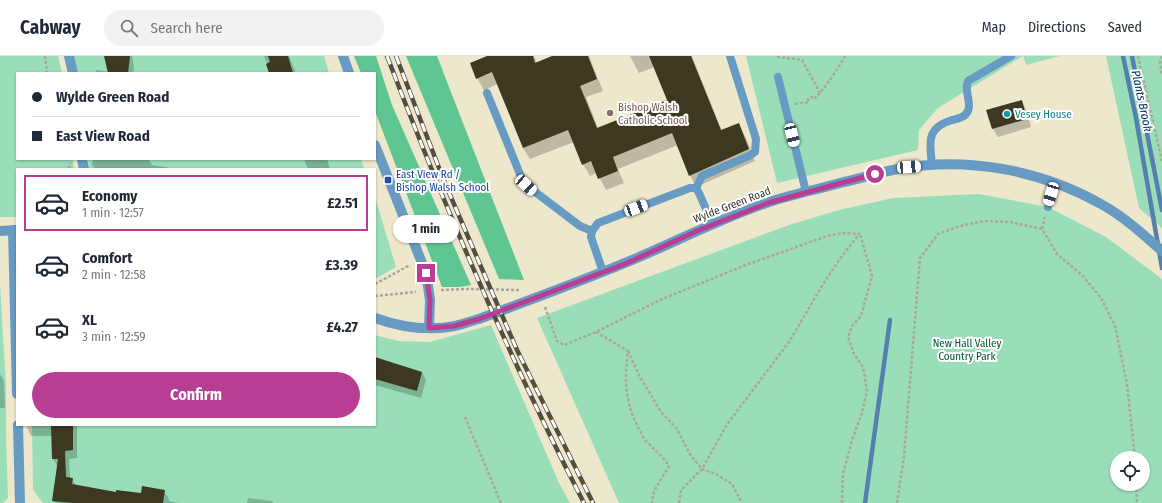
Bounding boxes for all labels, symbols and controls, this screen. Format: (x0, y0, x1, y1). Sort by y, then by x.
search box (104, 10, 384, 46)
text: Cabway (20, 16, 80, 39)
icon: search (118, 17, 140, 39)
text: Search here (150, 19, 223, 37)
text: Map (982, 19, 1006, 36)
text: Directions (1028, 19, 1086, 36)
text: Saved (1108, 19, 1142, 36)
water label: Plants Brook (1129, 69, 1155, 133)
text: Wylde Green Road (56, 88, 169, 106)
place label: Bishop Walsh Catholic School (618, 101, 688, 127)
marker: Bishop Walsh Catholic School (605, 108, 615, 118)
place label: Vesey House (1015, 108, 1072, 121)
marker: Vesey House (1002, 109, 1012, 119)
car (783, 122, 801, 148)
text: East View Road (56, 127, 150, 145)
car (897, 160, 921, 174)
route start (866, 165, 884, 183)
place label: East View Rd / Bishop Walsh School (396, 168, 489, 194)
car (513, 173, 539, 197)
marker: East View Rd / Bishop Walsh School (383, 175, 393, 185)
car (1042, 181, 1060, 207)
street label: Wylde Green Road (691, 184, 773, 226)
icon: car (34, 185, 70, 221)
text: Economy (82, 187, 137, 205)
text: £2.51 (327, 194, 358, 212)
car (623, 198, 649, 218)
text: 1 min · 12:57 (82, 205, 144, 220)
callout: 1 min (393, 215, 459, 243)
text: 1 min (412, 221, 440, 236)
icon: car (34, 247, 70, 283)
text: Comfort (82, 249, 133, 267)
text: £3.39 (325, 256, 358, 274)
route end (417, 264, 435, 282)
text: 2 min · 12:58 (82, 267, 146, 282)
icon: car (34, 309, 70, 345)
text: XL (82, 311, 97, 329)
text: £4.27 (327, 318, 358, 336)
text: 3 min · 12:59 (82, 329, 146, 344)
park label: New Hall Valley Country Park (933, 337, 1001, 363)
button: Confirm (32, 372, 360, 418)
map controls (1110, 451, 1150, 491)
button: locate (1110, 451, 1150, 491)

